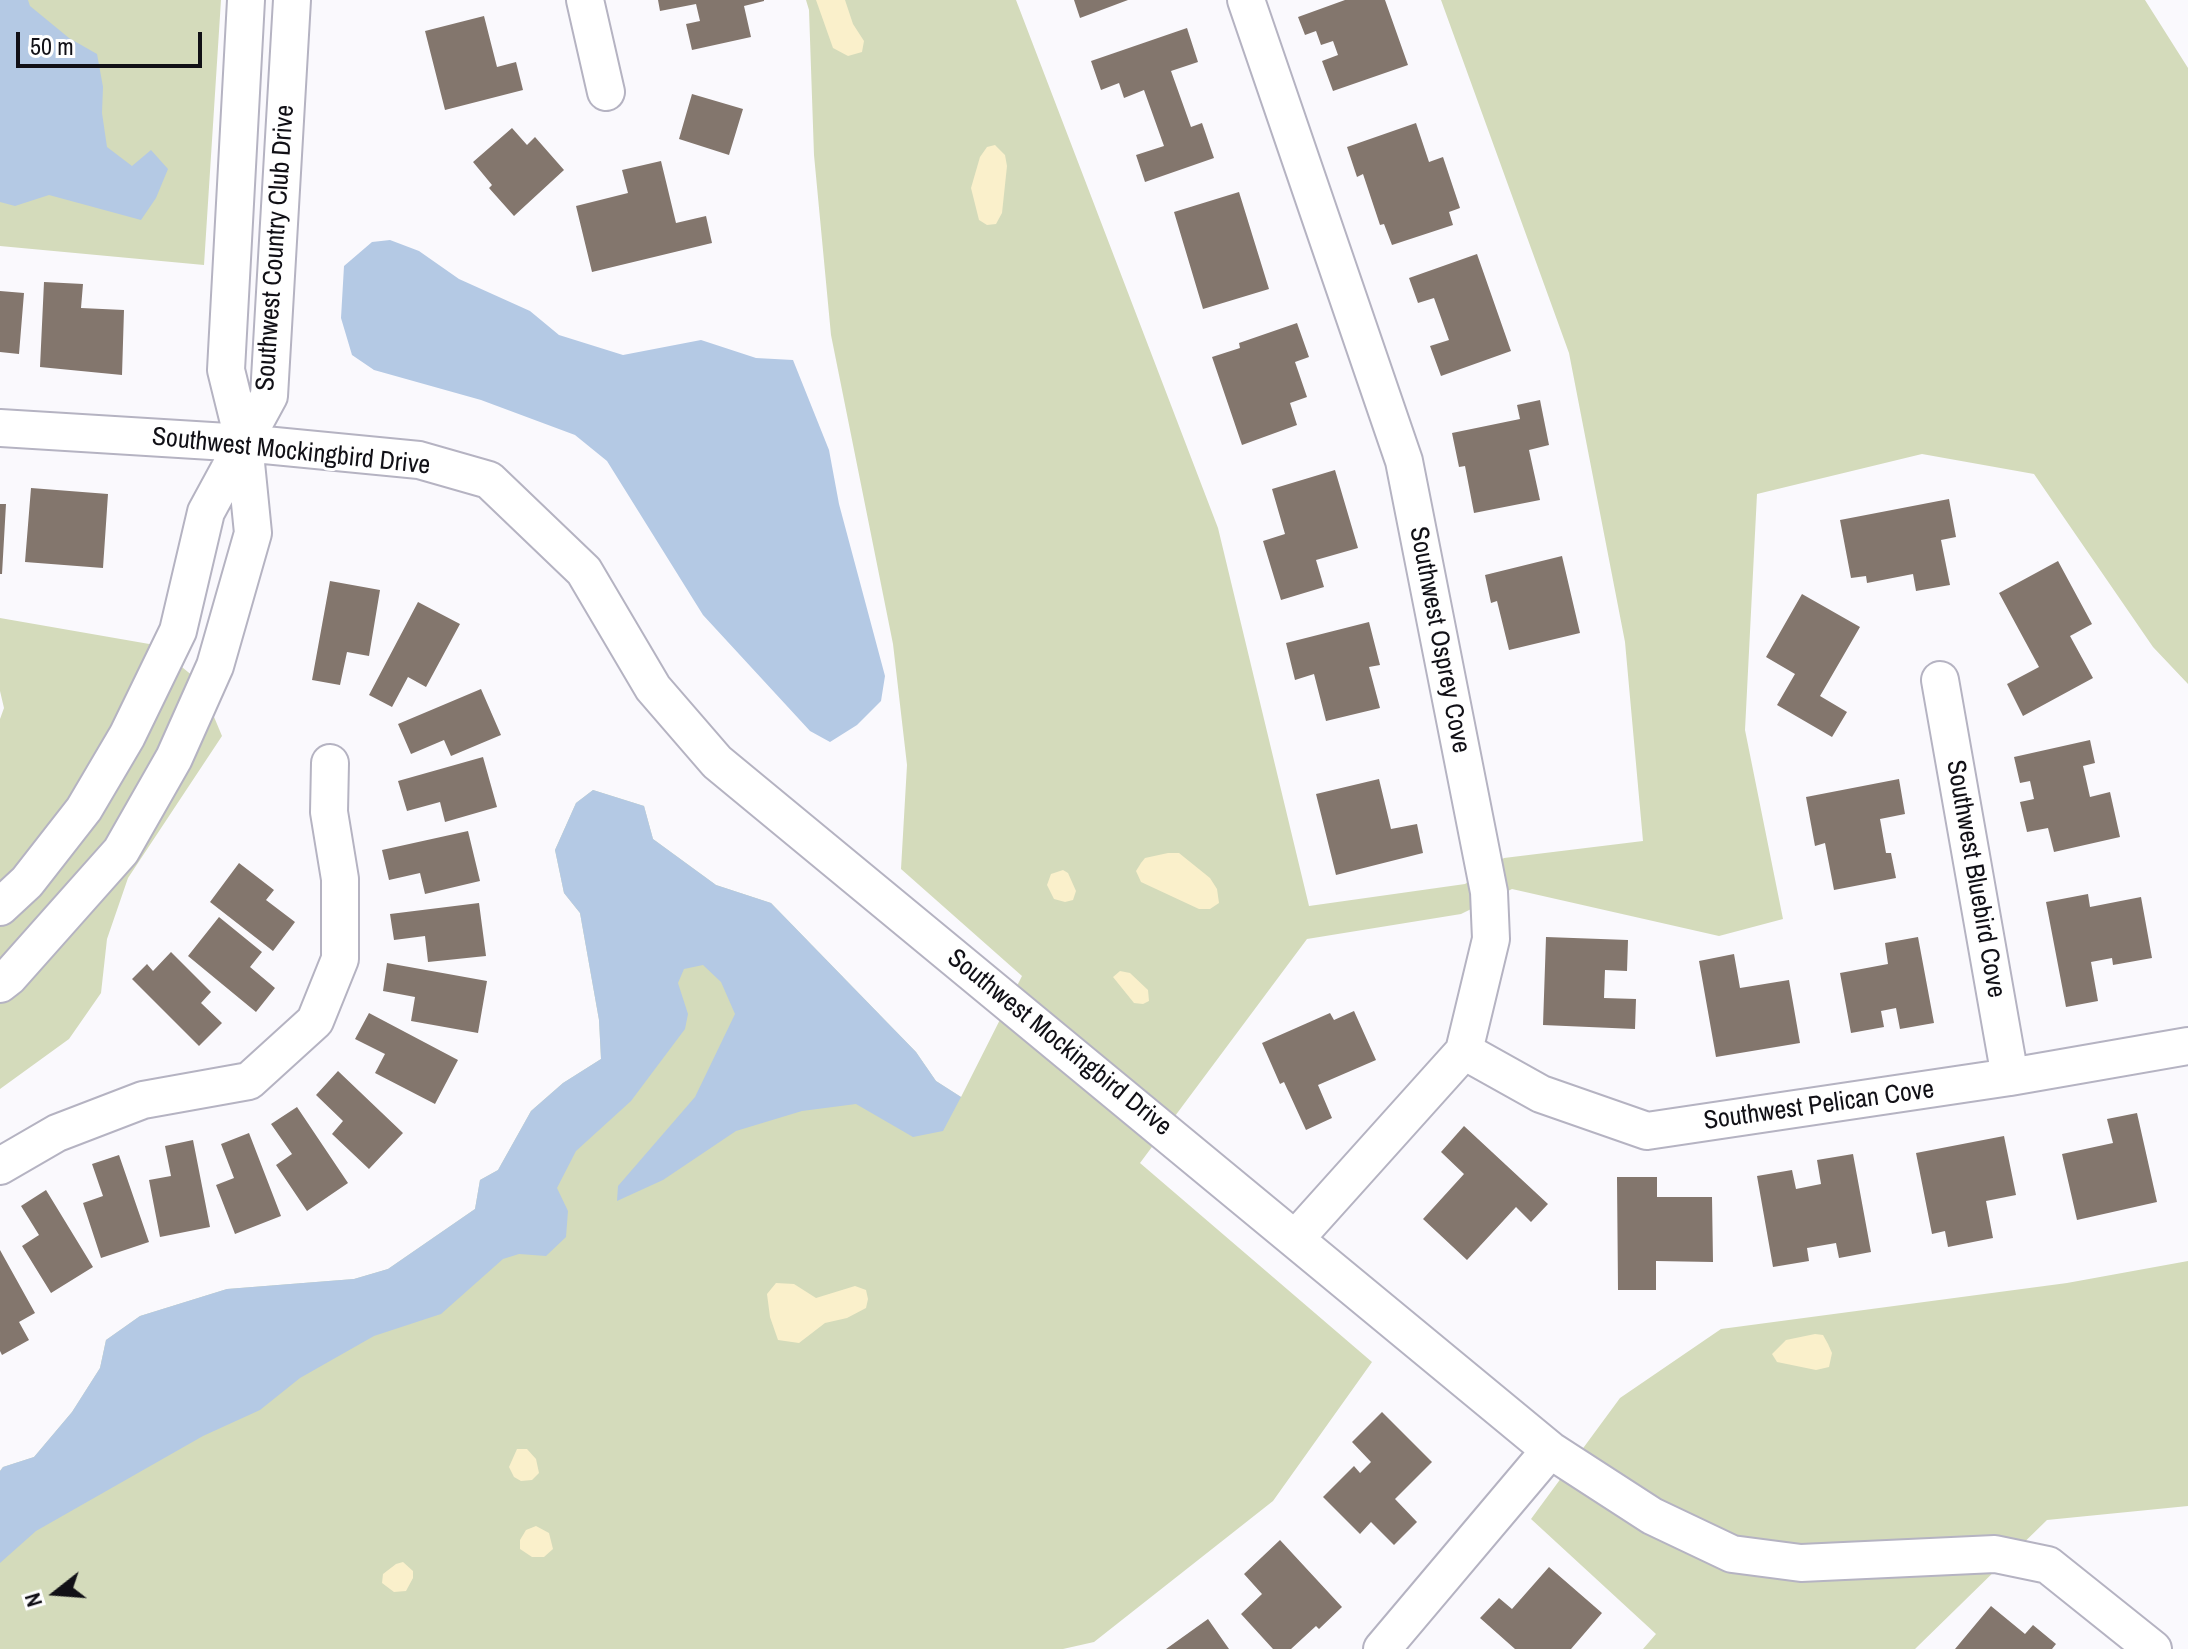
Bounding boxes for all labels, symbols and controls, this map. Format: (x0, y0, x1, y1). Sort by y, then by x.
scale bar (20, 16, 206, 66)
text: 50 m (30, 30, 74, 62)
street label: Southwest Country Club Drive (250, 104, 302, 392)
street label: Southwest Mockingbird Drive (150, 422, 432, 482)
street label: Southwest Osprey Cove (1402, 524, 1476, 756)
street label: Southwest Bluebird Cove (1939, 758, 2011, 1000)
street label: Southwest Mockingbird Drive (941, 943, 1177, 1143)
street label: Southwest Pelican Cove (1702, 1074, 1936, 1138)
north arrow (16, 1553, 96, 1633)
text: N (17, 1589, 49, 1611)

